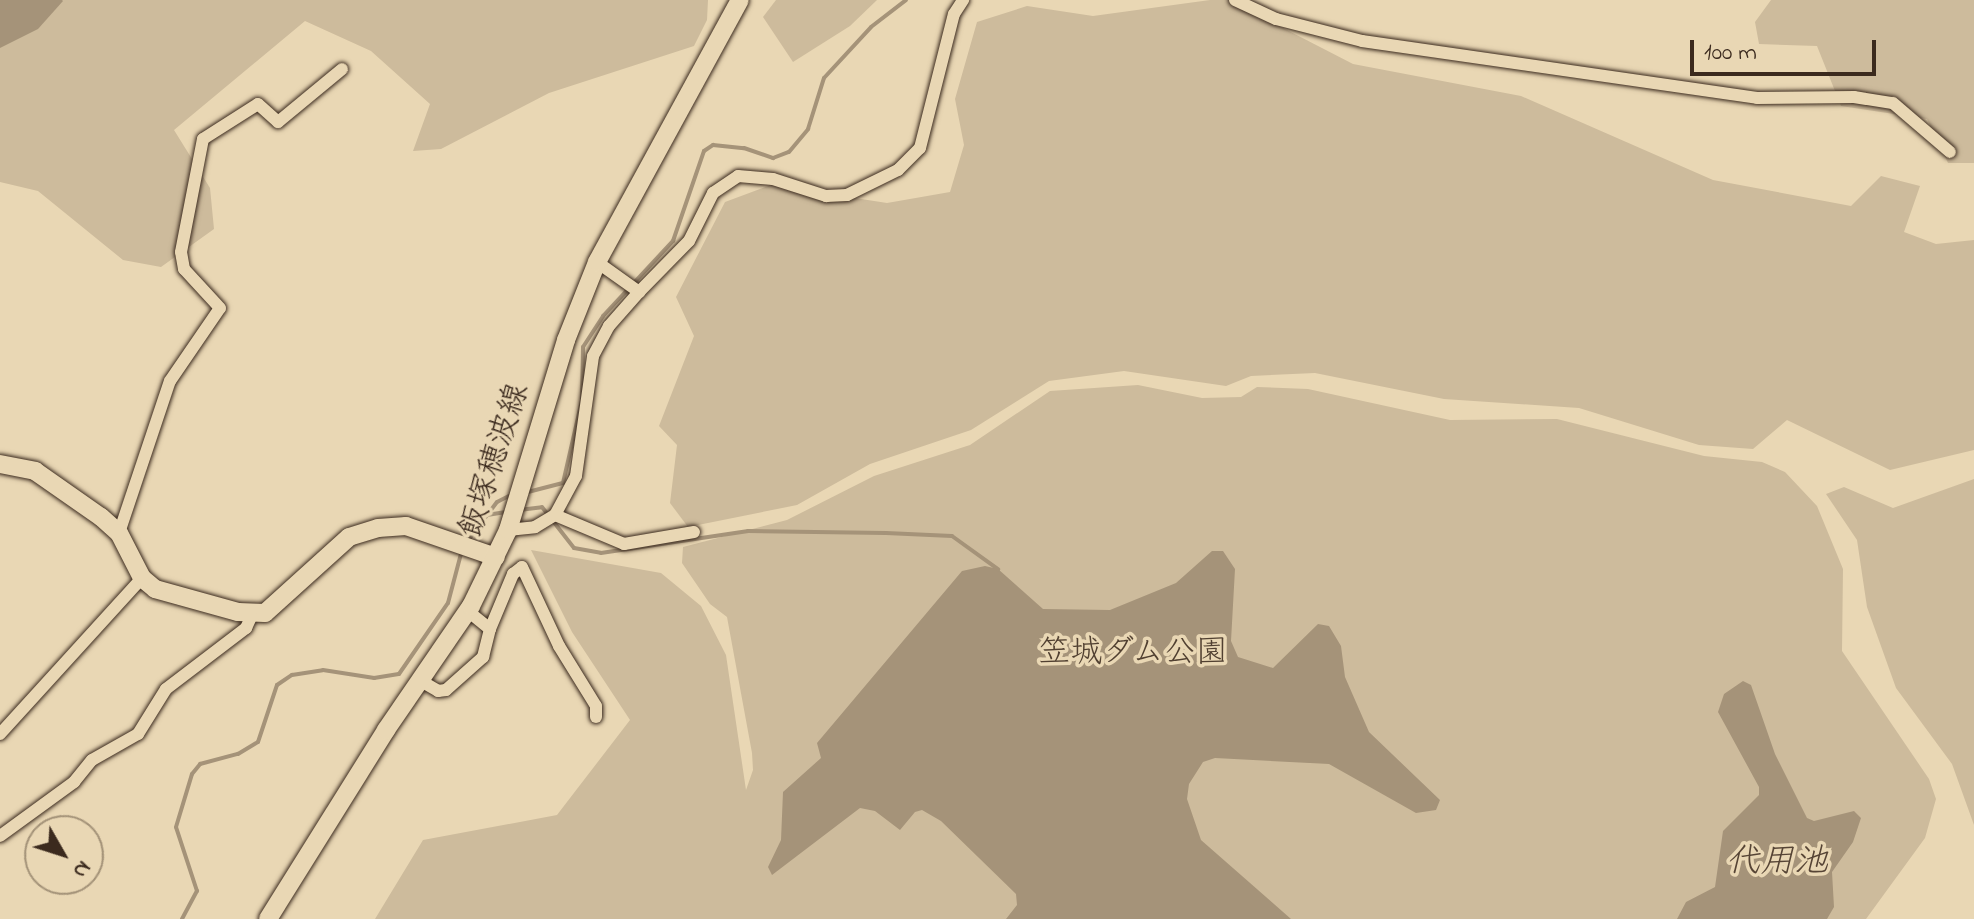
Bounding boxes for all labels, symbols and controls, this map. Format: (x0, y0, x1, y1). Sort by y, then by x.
scale bar (1694, 24, 1880, 74)
text: 100 m (1704, 36, 1757, 71)
street label: 飯塚穂波線 (453, 379, 539, 543)
park label: 笠城ダム公園 (1037, 635, 1229, 673)
north arrow (24, 815, 104, 895)
water label: 代用池 (1726, 844, 1828, 884)
text: N (64, 853, 98, 885)

